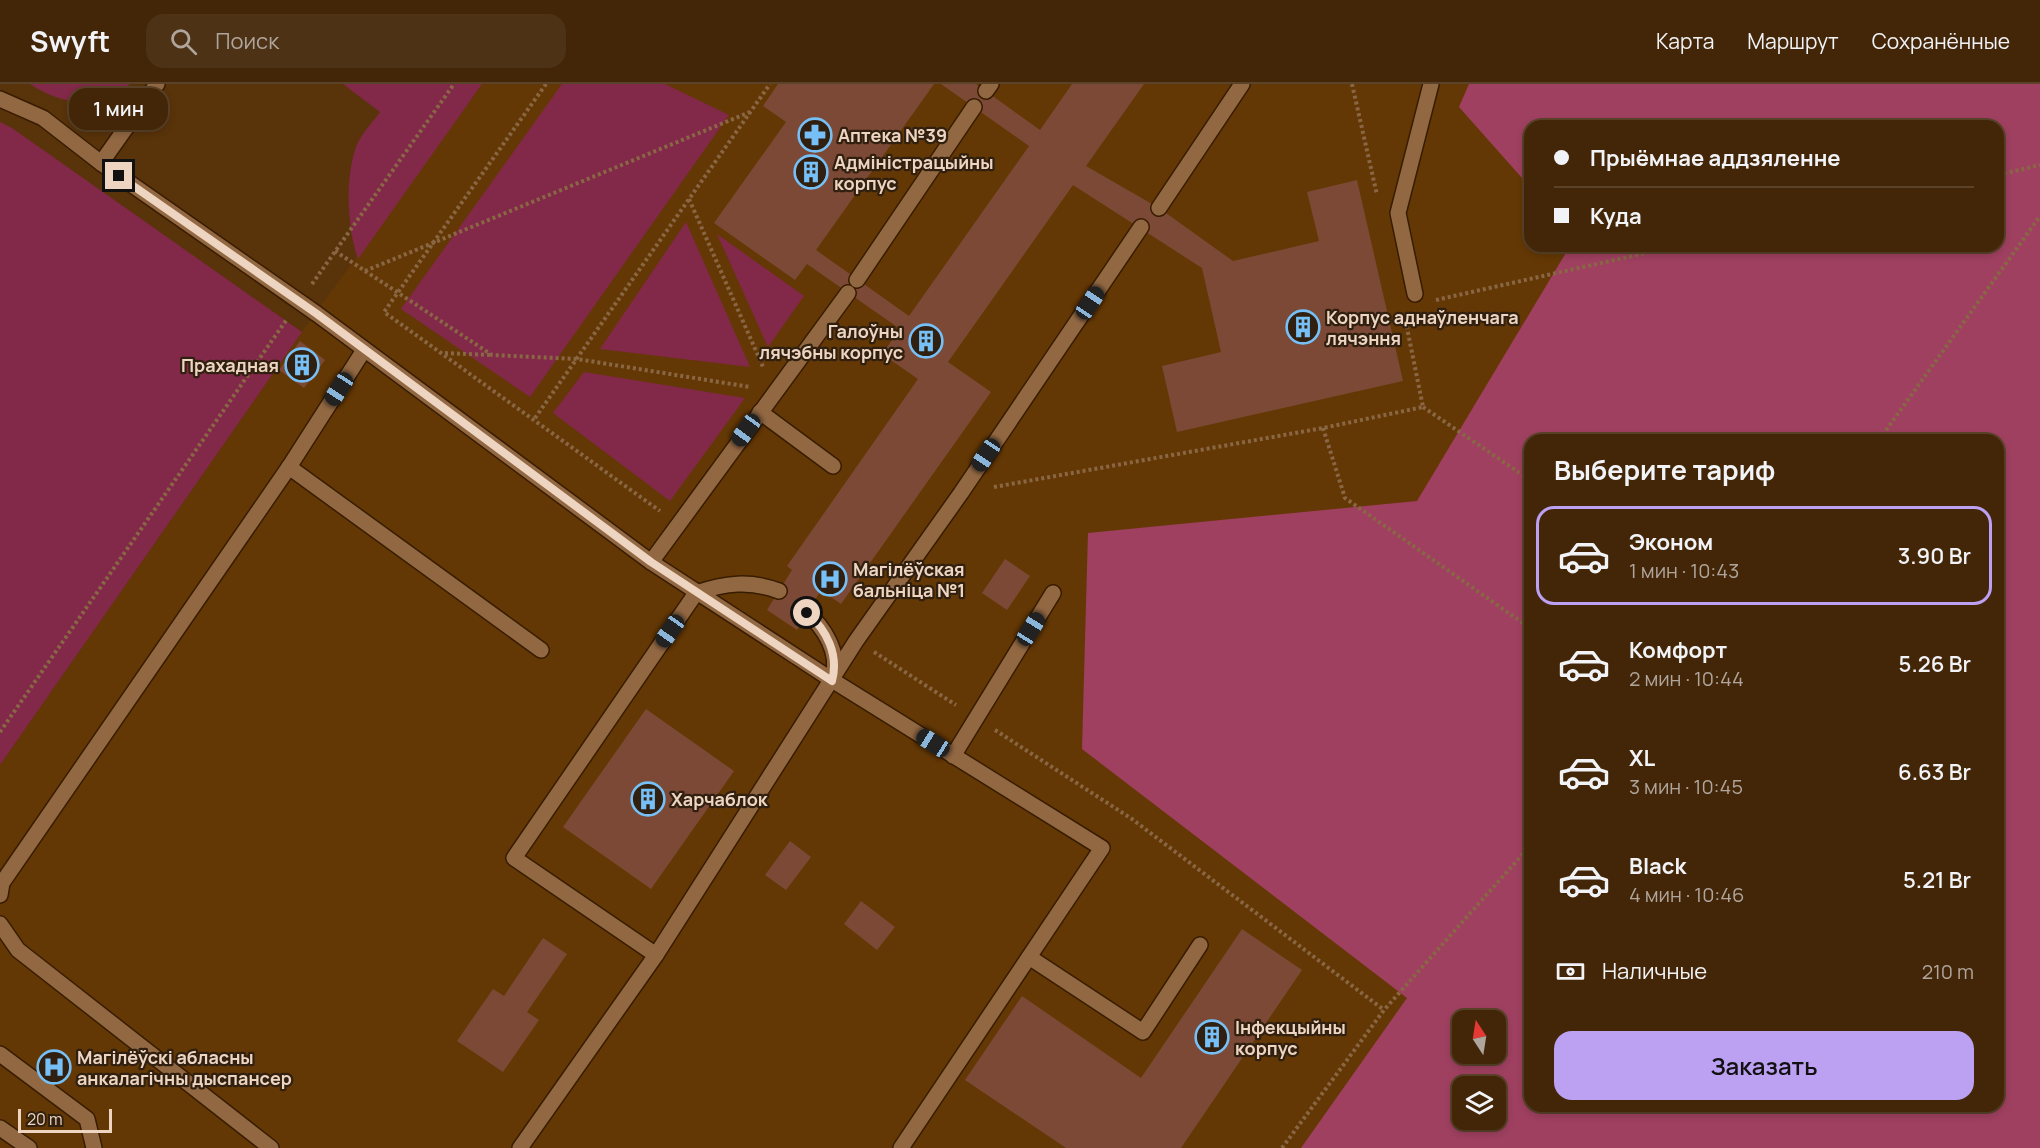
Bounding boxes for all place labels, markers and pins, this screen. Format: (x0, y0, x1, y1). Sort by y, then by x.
pharmacy icon: Аптека №39 (797, 117, 833, 153)
place label: Аптека №39 (838, 123, 947, 147)
place label: Адміністрацыйны корпус (834, 150, 994, 195)
building icon: Адміністрацыйны корпус (793, 154, 829, 190)
place label: Корпус аднаўленчага лячэння (1326, 305, 1519, 350)
building icon: Корпус аднаўленчага лячэння (1285, 309, 1321, 345)
place label: Галоўны лячэбны корпус (759, 319, 903, 364)
building icon: Галоўны лячэбны корпус (908, 323, 944, 359)
building icon: Прахадная (284, 347, 320, 383)
place label: Прахадная (181, 353, 279, 377)
place label: Магілёўская бальніца №1 (853, 557, 965, 602)
hospital icon: Магілёўская бальніца №1 (812, 561, 848, 597)
building icon: Харчаблок (630, 781, 666, 817)
place label: Харчаблок (671, 787, 769, 811)
place label: Інфекцыйны корпус (1235, 1015, 1346, 1060)
building icon: Інфекцыйны корпус (1194, 1019, 1230, 1055)
place label: Магілёўскі абласны анкалагічны дыспансер (77, 1045, 292, 1090)
hospital icon: Магілёўскі абласны анкалагічны дыспансер (36, 1049, 72, 1085)

